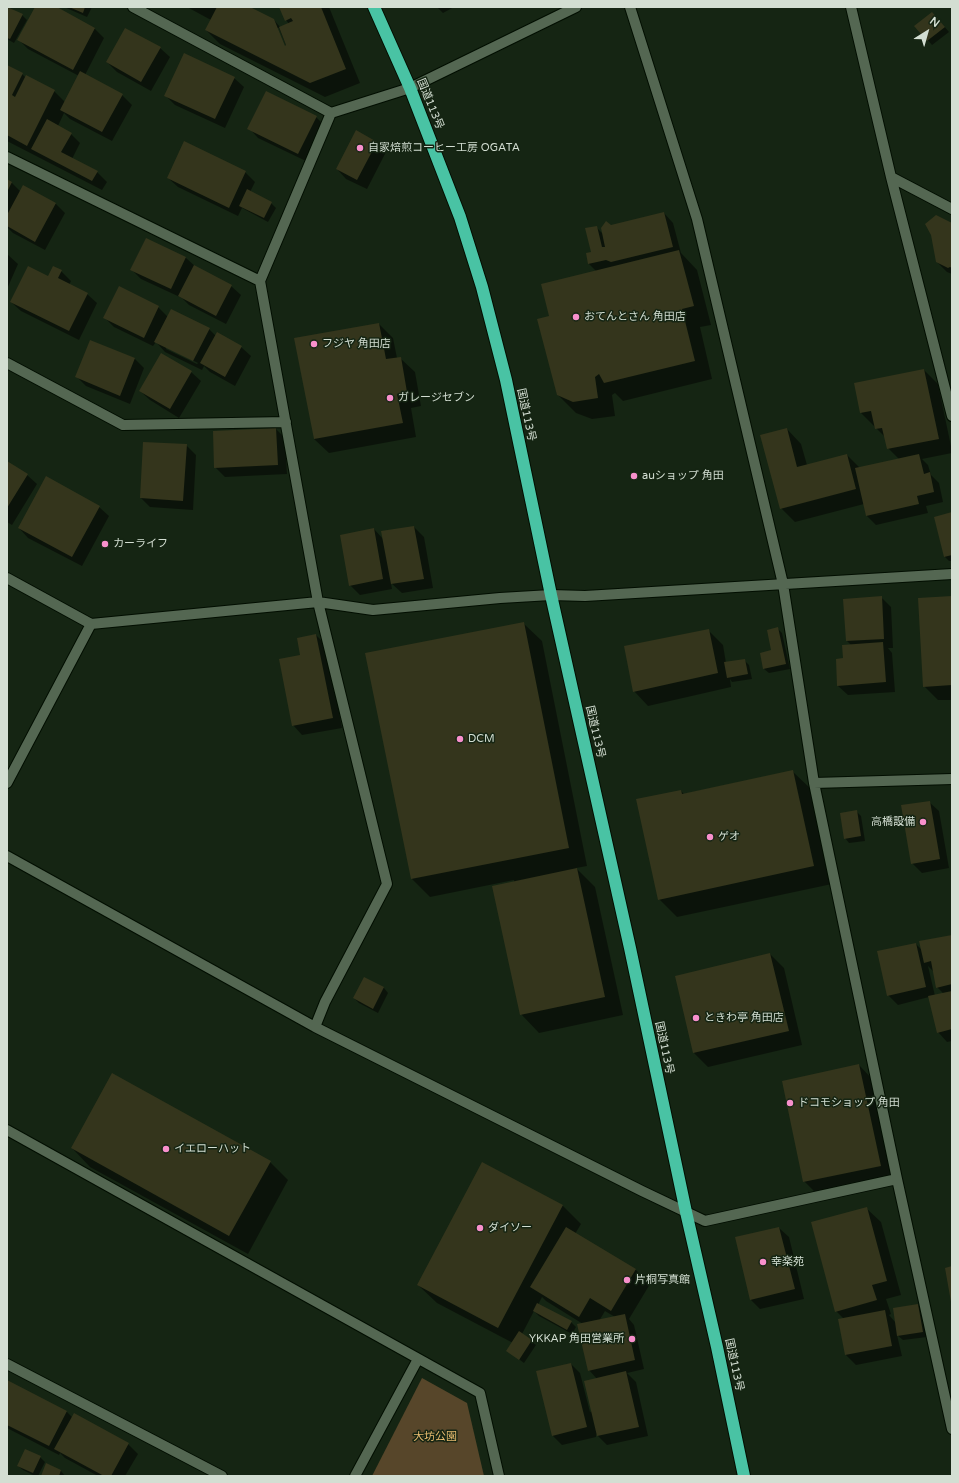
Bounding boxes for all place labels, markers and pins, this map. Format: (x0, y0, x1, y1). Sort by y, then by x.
place label: 自家焙煎コーヒー工房 OGATA (368, 141, 520, 155)
marker: 自家焙煎コーヒー工房 OGATA (355, 143, 365, 153)
place label: おてんとさん 角田店 (584, 310, 686, 324)
marker: おてんとさん 角田店 (571, 312, 581, 322)
place label: フジヤ 角田店 (322, 337, 391, 351)
marker: フジヤ 角田店 (309, 339, 319, 349)
place label: ガレージセブン (398, 391, 475, 405)
marker: ガレージセブン (385, 393, 395, 403)
place label: auショップ 角田 (642, 469, 724, 483)
marker: auショップ 角田 (629, 471, 639, 481)
place label: カーライフ (113, 537, 168, 551)
marker: カーライフ (100, 539, 110, 549)
place label: DCM (468, 732, 495, 746)
marker: DCM (455, 734, 465, 744)
place label: 高橋設備 (871, 815, 915, 829)
marker: 高橋設備 (918, 817, 928, 827)
place label: ゲオ (718, 830, 740, 844)
marker: ゲオ (705, 832, 715, 842)
place label: ときわ亭 角田店 (704, 1011, 784, 1025)
marker: ときわ亭 角田店 (691, 1013, 701, 1023)
place label: ドコモショップ 角田 (798, 1096, 900, 1110)
marker: ドコモショップ 角田 (785, 1098, 795, 1108)
place label: イエローハット (174, 1142, 251, 1156)
marker: イエローハット (161, 1144, 171, 1154)
place label: ダイソー (488, 1221, 532, 1235)
marker: ダイソー (475, 1223, 485, 1233)
place label: 幸楽苑 (771, 1255, 804, 1269)
marker: 幸楽苑 (758, 1257, 768, 1267)
place label: 片桐写真館 (635, 1273, 690, 1287)
marker: 片桐写真館 (622, 1275, 632, 1285)
place label: YKKAP 角田営業所 (529, 1332, 624, 1346)
marker: YKKAP 角田営業所 (627, 1334, 637, 1344)

